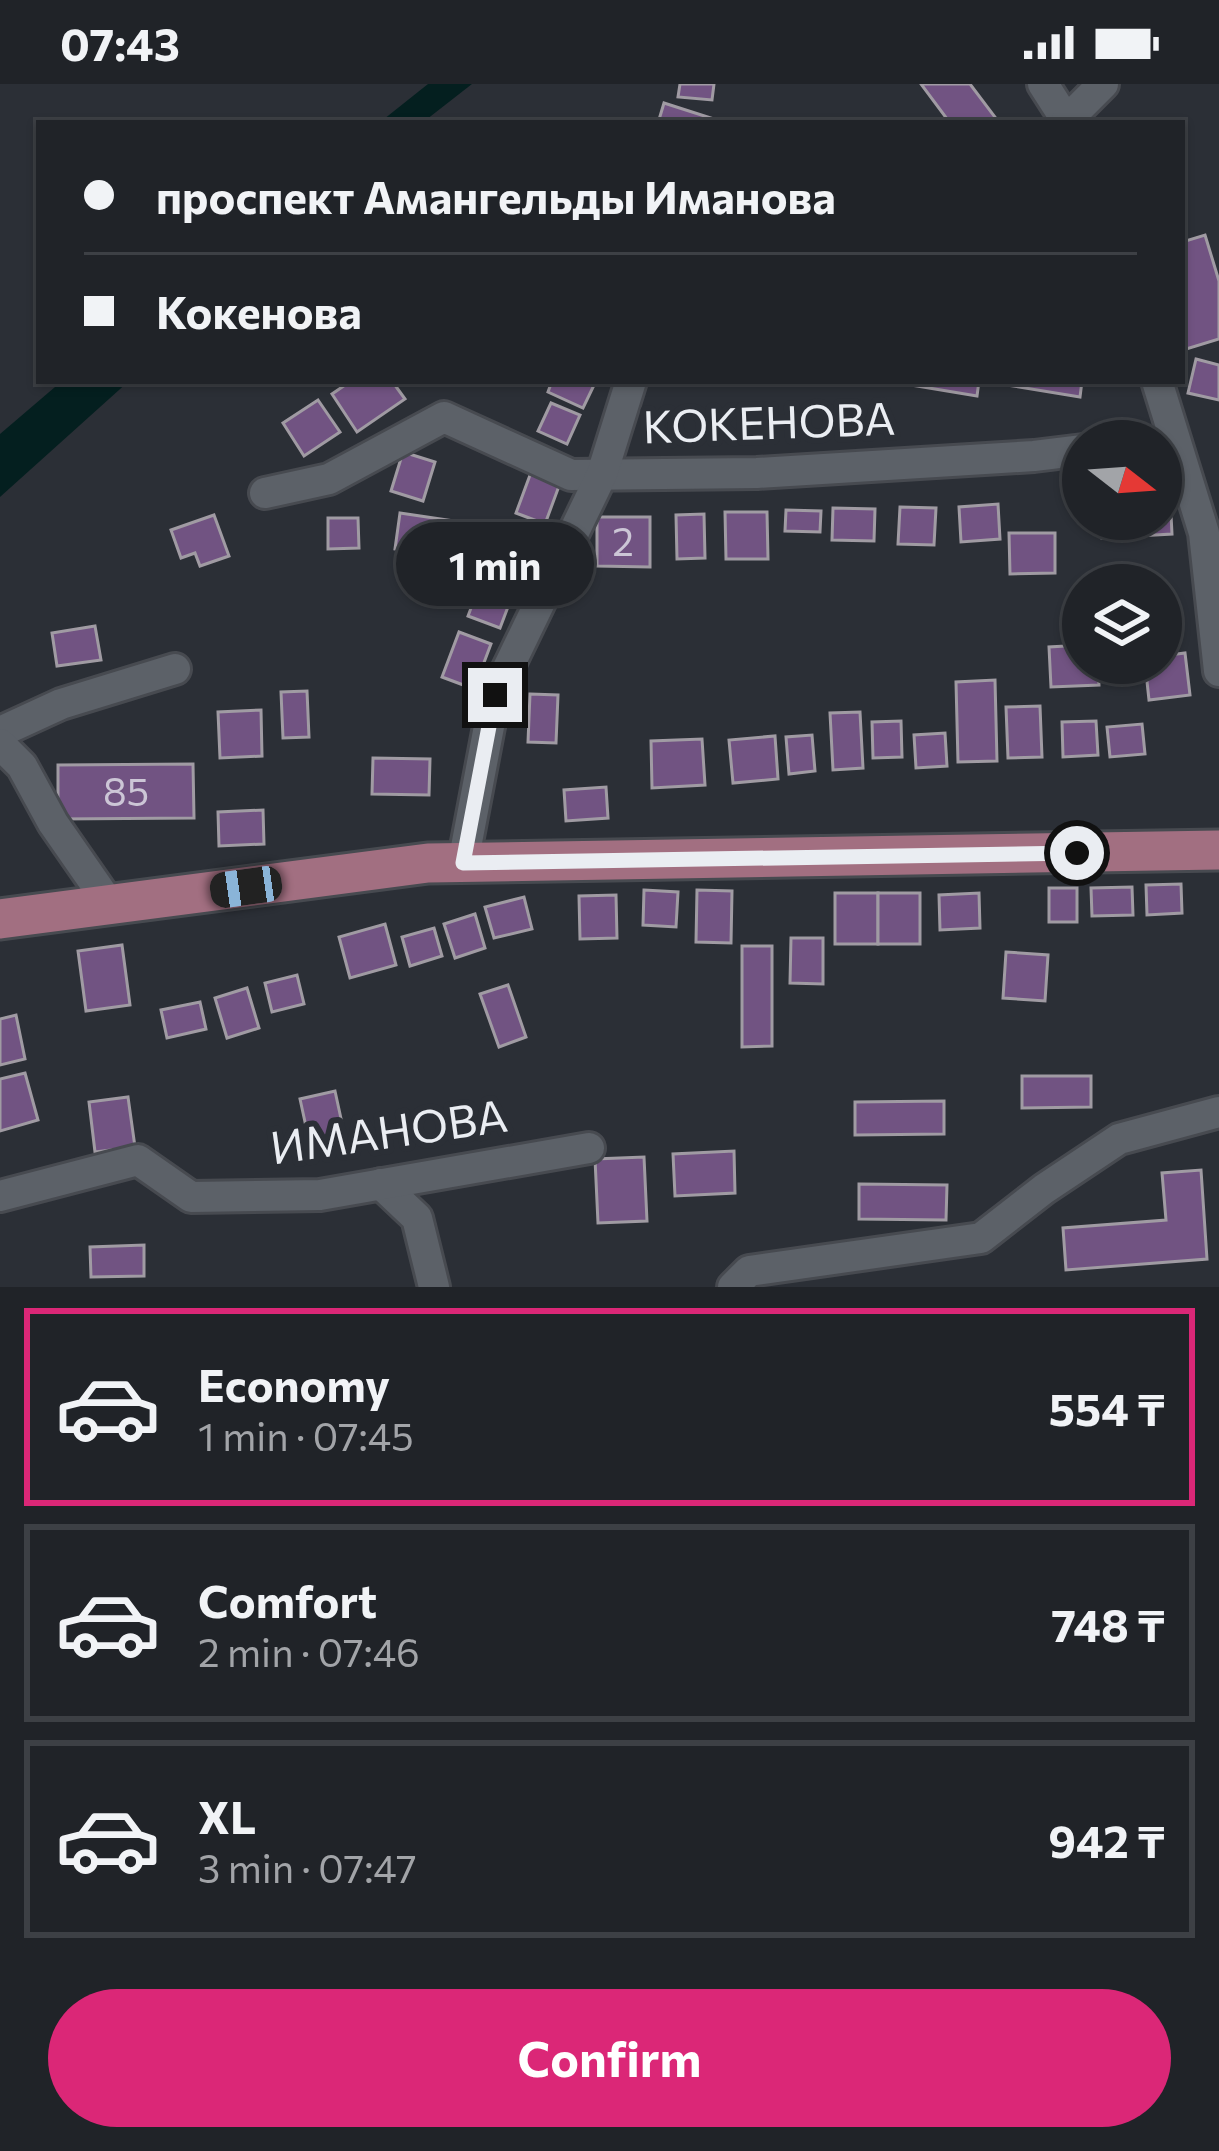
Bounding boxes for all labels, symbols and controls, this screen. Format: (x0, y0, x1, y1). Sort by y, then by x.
text: 07:43 (60, 15, 180, 70)
text: проспект Амангельды Иманова (156, 168, 836, 223)
text: Кокенова (156, 283, 362, 338)
street label: КОКЕНОВА (642, 389, 896, 452)
north arrow (1062, 420, 1182, 540)
map controls (1062, 420, 1182, 684)
house number: 2 (612, 516, 634, 564)
callout: 1 min (396, 521, 594, 605)
text: 1 min (449, 540, 541, 588)
button: layers (1062, 564, 1182, 684)
route end (468, 668, 522, 722)
house number: 85 (103, 766, 149, 814)
route start (1050, 826, 1104, 880)
car (208, 864, 284, 910)
street label: ИМАНОВА (267, 1086, 511, 1173)
icon: car (54, 1353, 162, 1461)
text: Economy (198, 1356, 390, 1411)
text: 554 ₸ (1049, 1380, 1165, 1435)
text: 1 min · 07:45 (198, 1411, 414, 1459)
icon: car (54, 1569, 162, 1677)
text: Comfort (198, 1572, 377, 1627)
text: 748 ₸ (1051, 1596, 1165, 1651)
text: 2 min · 07:46 (198, 1627, 420, 1675)
icon: car (54, 1785, 162, 1893)
text: XL (198, 1788, 256, 1843)
text: 942 ₸ (1048, 1812, 1165, 1867)
text: 3 min · 07:47 (198, 1843, 417, 1891)
button: Confirm (48, 1989, 1171, 2127)

